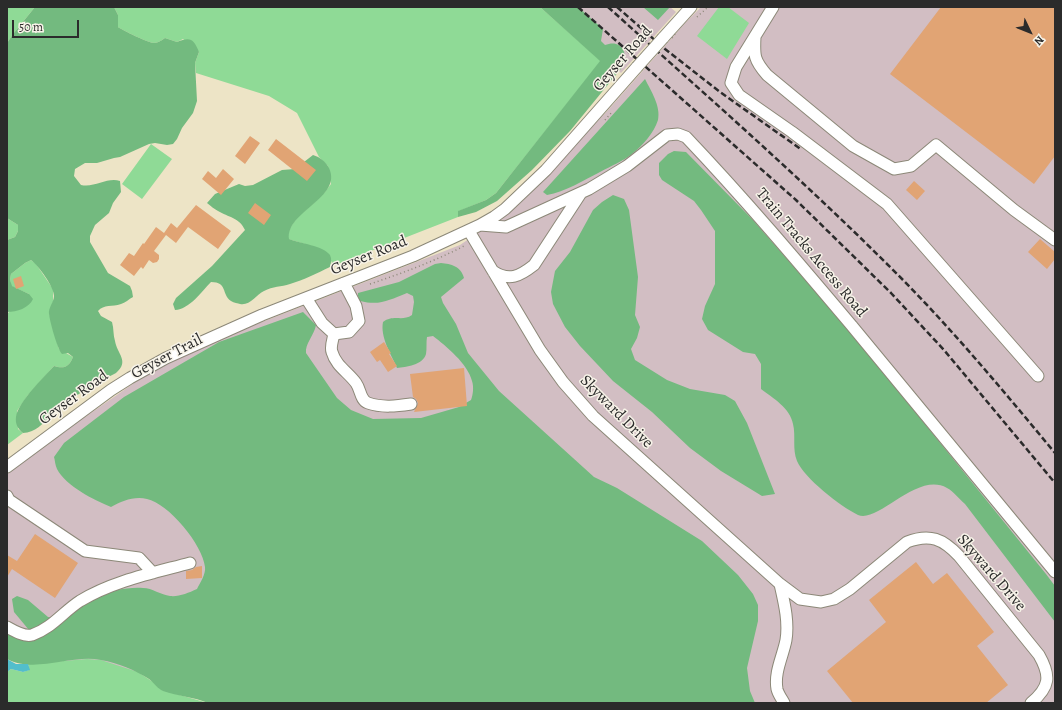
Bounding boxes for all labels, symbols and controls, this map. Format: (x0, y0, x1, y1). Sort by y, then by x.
scale bar (14, 12, 81, 38)
north arrow (1010, 12, 1050, 52)
text: 50 m (19, 19, 43, 35)
street label: Geyser Road (589, 22, 657, 96)
text: N (1031, 32, 1047, 49)
street label: Train Tracks Access Road (751, 184, 871, 322)
street label: Geyser Road (328, 232, 410, 280)
street label: Geyser Trail (128, 330, 206, 384)
street label: Geyser Road (36, 366, 112, 430)
street label: Skyward Drive (575, 371, 657, 453)
street label: Skyward Drive (952, 531, 1030, 615)

